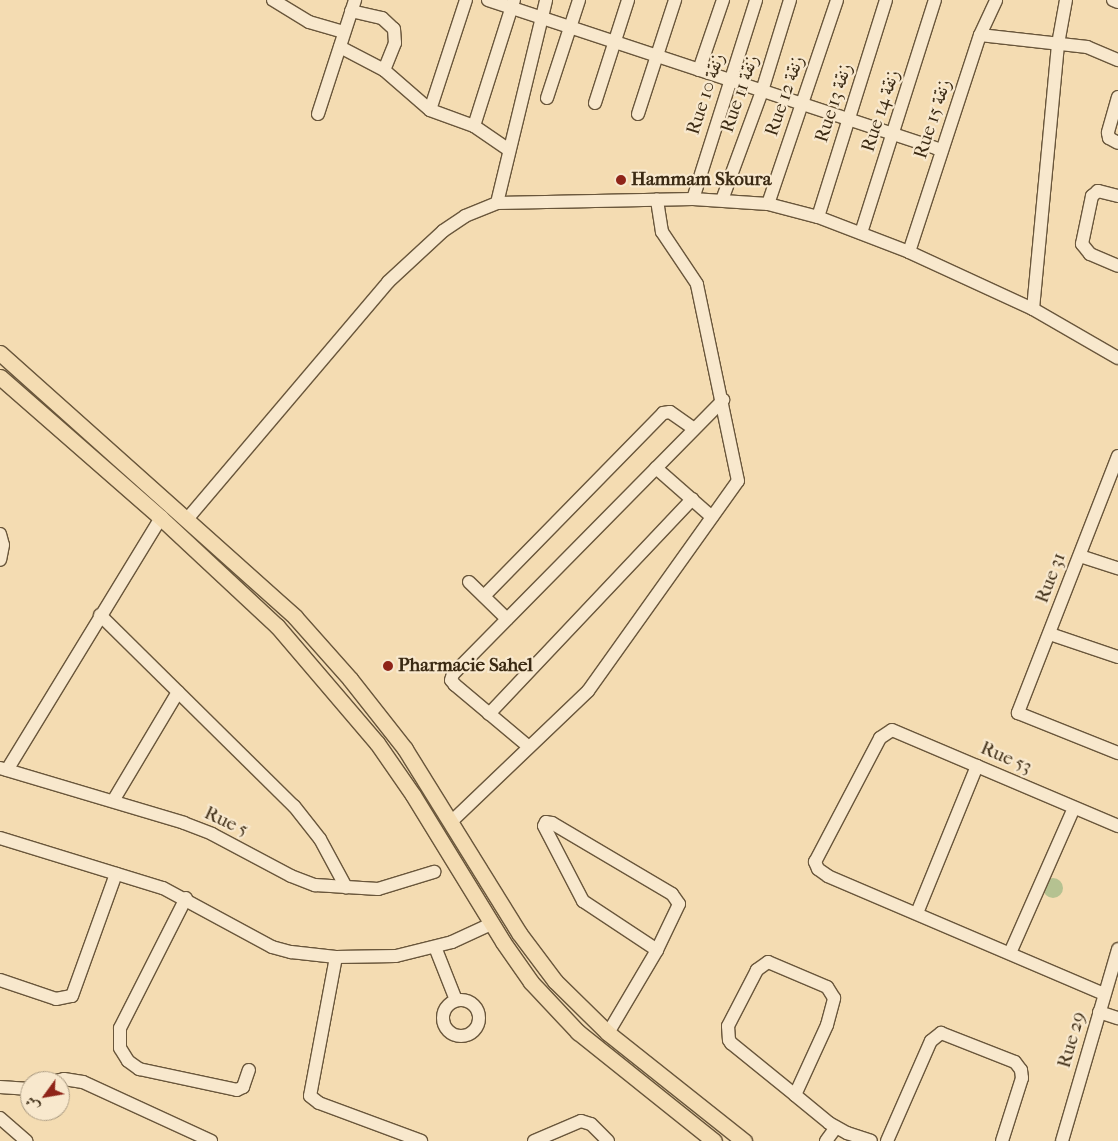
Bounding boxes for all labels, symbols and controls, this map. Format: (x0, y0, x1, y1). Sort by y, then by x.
street label: Rue 10 زنقة (682, 50, 730, 138)
street label: Rue 11 زنقة (716, 52, 764, 136)
street label: Rue 12 زنقة (761, 53, 809, 139)
street label: Rue 13 زنقة (811, 61, 857, 145)
street label: Rue 14 زنقة (857, 67, 905, 155)
street label: Rue 15 زنقة (909, 76, 957, 162)
place label: Hammam Skoura (631, 169, 771, 191)
marker: Hammam Skoura (615, 174, 627, 186)
street label: Rue 31 (1031, 550, 1071, 606)
place label: Pharmacie Sahel (398, 655, 533, 677)
marker: Pharmacie Sahel (382, 660, 394, 672)
street label: Rue 53 (977, 737, 1035, 779)
street label: Rue 5 (200, 802, 252, 842)
street label: Rue 29 (1053, 1009, 1091, 1071)
north arrow (20, 1071, 70, 1121)
text: ش (22, 1093, 44, 1114)

